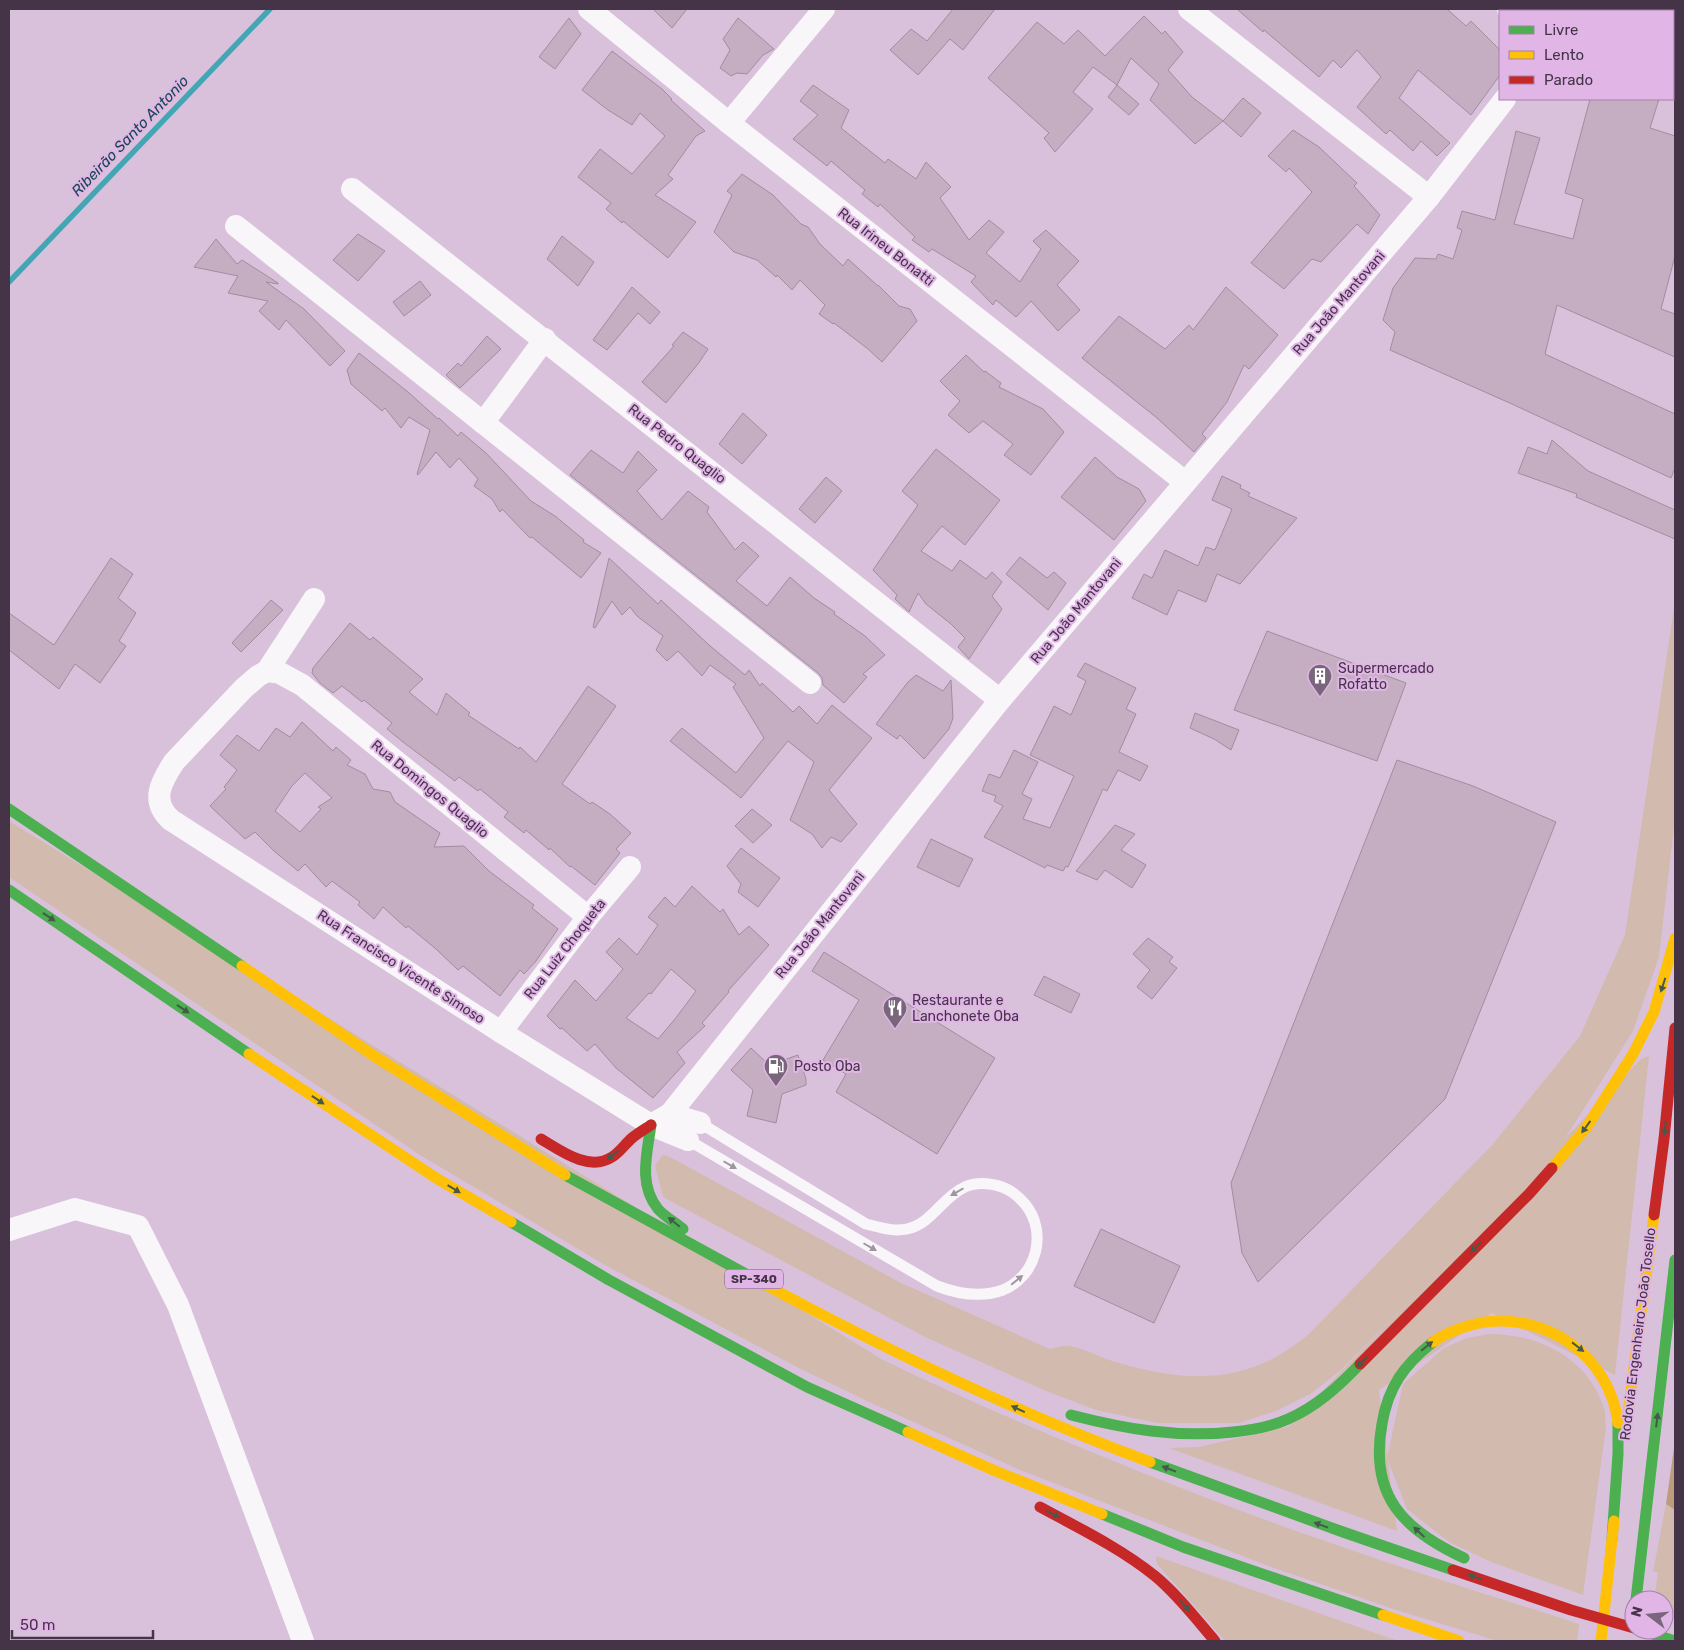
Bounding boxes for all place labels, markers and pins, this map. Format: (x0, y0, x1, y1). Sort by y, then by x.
place label: Supermercado Rofatto (1338, 660, 1434, 693)
building icon: Supermercado Rofatto (1307, 663, 1333, 697)
place label: Restaurante e Lanchonete Oba (912, 992, 1019, 1025)
restaurant icon: Restaurante e Lanchonete Oba (882, 995, 908, 1029)
fuel station icon: Posto Oba (763, 1053, 789, 1087)
place label: Posto Oba (794, 1058, 861, 1075)

